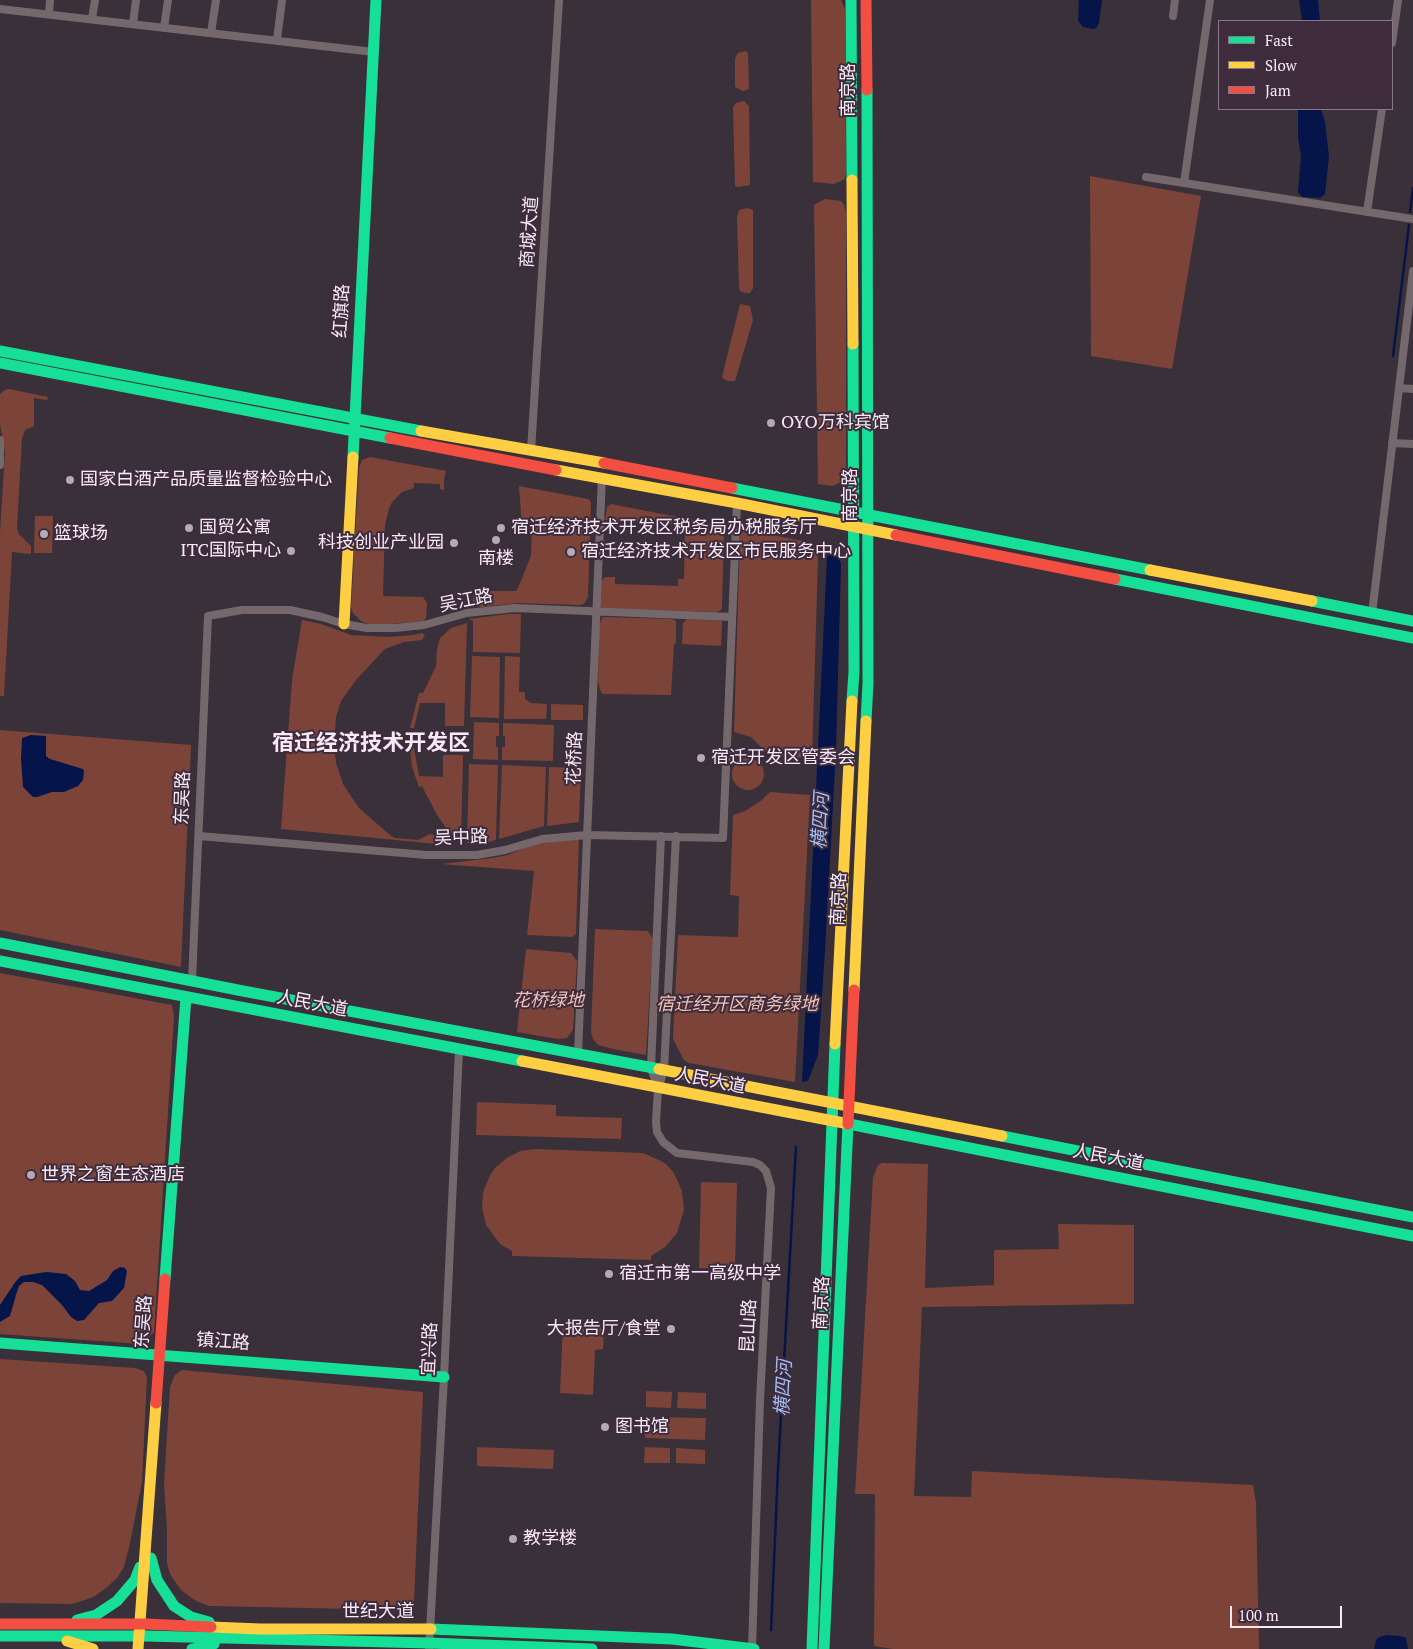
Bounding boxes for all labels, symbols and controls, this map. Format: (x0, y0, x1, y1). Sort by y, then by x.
legend (1218, 20, 1393, 110)
text: Fast (1265, 30, 1293, 50)
text: Slow (1265, 55, 1297, 75)
street label: 南京路 (838, 63, 860, 117)
text: Jam (1265, 80, 1291, 100)
street label: 商城大道 (517, 195, 543, 269)
street label: 红旗路 (330, 283, 354, 339)
place label: OYO万科宾馆 (781, 412, 890, 434)
marker: OYO万科宾馆 (765, 417, 777, 429)
street label: 南京路 (840, 468, 862, 522)
place label: 国家白酒产品质量监督检验中心 (80, 469, 332, 491)
marker: 国家白酒产品质量监督检验中心 (64, 474, 76, 486)
place label: 国贸公寓 (199, 517, 271, 539)
place label: 宿迁经济技术开发区税务局办税服务厅 (511, 517, 817, 539)
marker: 国贸公寓 (183, 522, 195, 534)
marker: 宿迁经济技术开发区税务局办税服务厅 (495, 522, 507, 534)
place label: 篮球场 (54, 523, 108, 545)
marker: 篮球场 (38, 528, 50, 540)
place label: 科技创业产业园 (318, 532, 444, 554)
marker: 南楼 (490, 534, 502, 546)
marker: 科技创业产业园 (448, 537, 460, 549)
place label: ITC国际中心 (180, 540, 281, 562)
place label: 宿迁经济技术开发区市民服务中心 (581, 541, 851, 563)
marker: ITC国际中心 (285, 545, 297, 557)
marker: 宿迁经济技术开发区市民服务中心 (565, 546, 577, 558)
place label: 南楼 (478, 548, 514, 570)
street label: 吴江路 (437, 585, 495, 617)
district label: 宿迁经济技术开发区 (272, 731, 470, 757)
street label: 花桥路 (563, 731, 587, 785)
place label: 宿迁开发区管委会 (711, 747, 855, 769)
marker: 宿迁开发区管委会 (695, 752, 707, 764)
street label: 东吴路 (171, 771, 195, 825)
water label: 横四河 (808, 792, 834, 850)
street label: 吴中路 (434, 826, 488, 850)
street label: 南京路 (827, 871, 851, 927)
street label: 人民大道 (275, 987, 349, 1021)
park label: 花桥绿地 (512, 990, 584, 1012)
park label: 宿迁经开区商务绿地 (656, 994, 818, 1016)
street label: 人民大道 (673, 1064, 747, 1098)
street label: 人民大道 (1071, 1141, 1145, 1175)
place label: 世界之窗生态酒店 (41, 1164, 185, 1186)
marker: 世界之窗生态酒店 (25, 1169, 37, 1181)
place label: 宿迁市第一高级中学 (619, 1263, 781, 1285)
marker: 宿迁市第一高级中学 (603, 1268, 615, 1280)
street label: 南京路 (810, 1275, 834, 1331)
street label: 东吴路 (131, 1294, 157, 1350)
street label: 昆山路 (737, 1298, 761, 1354)
place label: 大报告厅/食堂 (547, 1318, 661, 1340)
street label: 宜兴路 (418, 1321, 442, 1377)
marker: 大报告厅/食堂 (665, 1323, 677, 1335)
street label: 镇江路 (195, 1329, 251, 1355)
water label: 横四河 (771, 1359, 797, 1417)
place label: 图书馆 (615, 1416, 669, 1438)
marker: 图书馆 (599, 1421, 611, 1433)
place label: 教学楼 (523, 1528, 577, 1550)
marker: 教学楼 (507, 1533, 519, 1545)
scale bar (1233, 1596, 1346, 1628)
street label: 世纪大道 (342, 1601, 414, 1623)
text: 100 m (1238, 1605, 1279, 1625)

